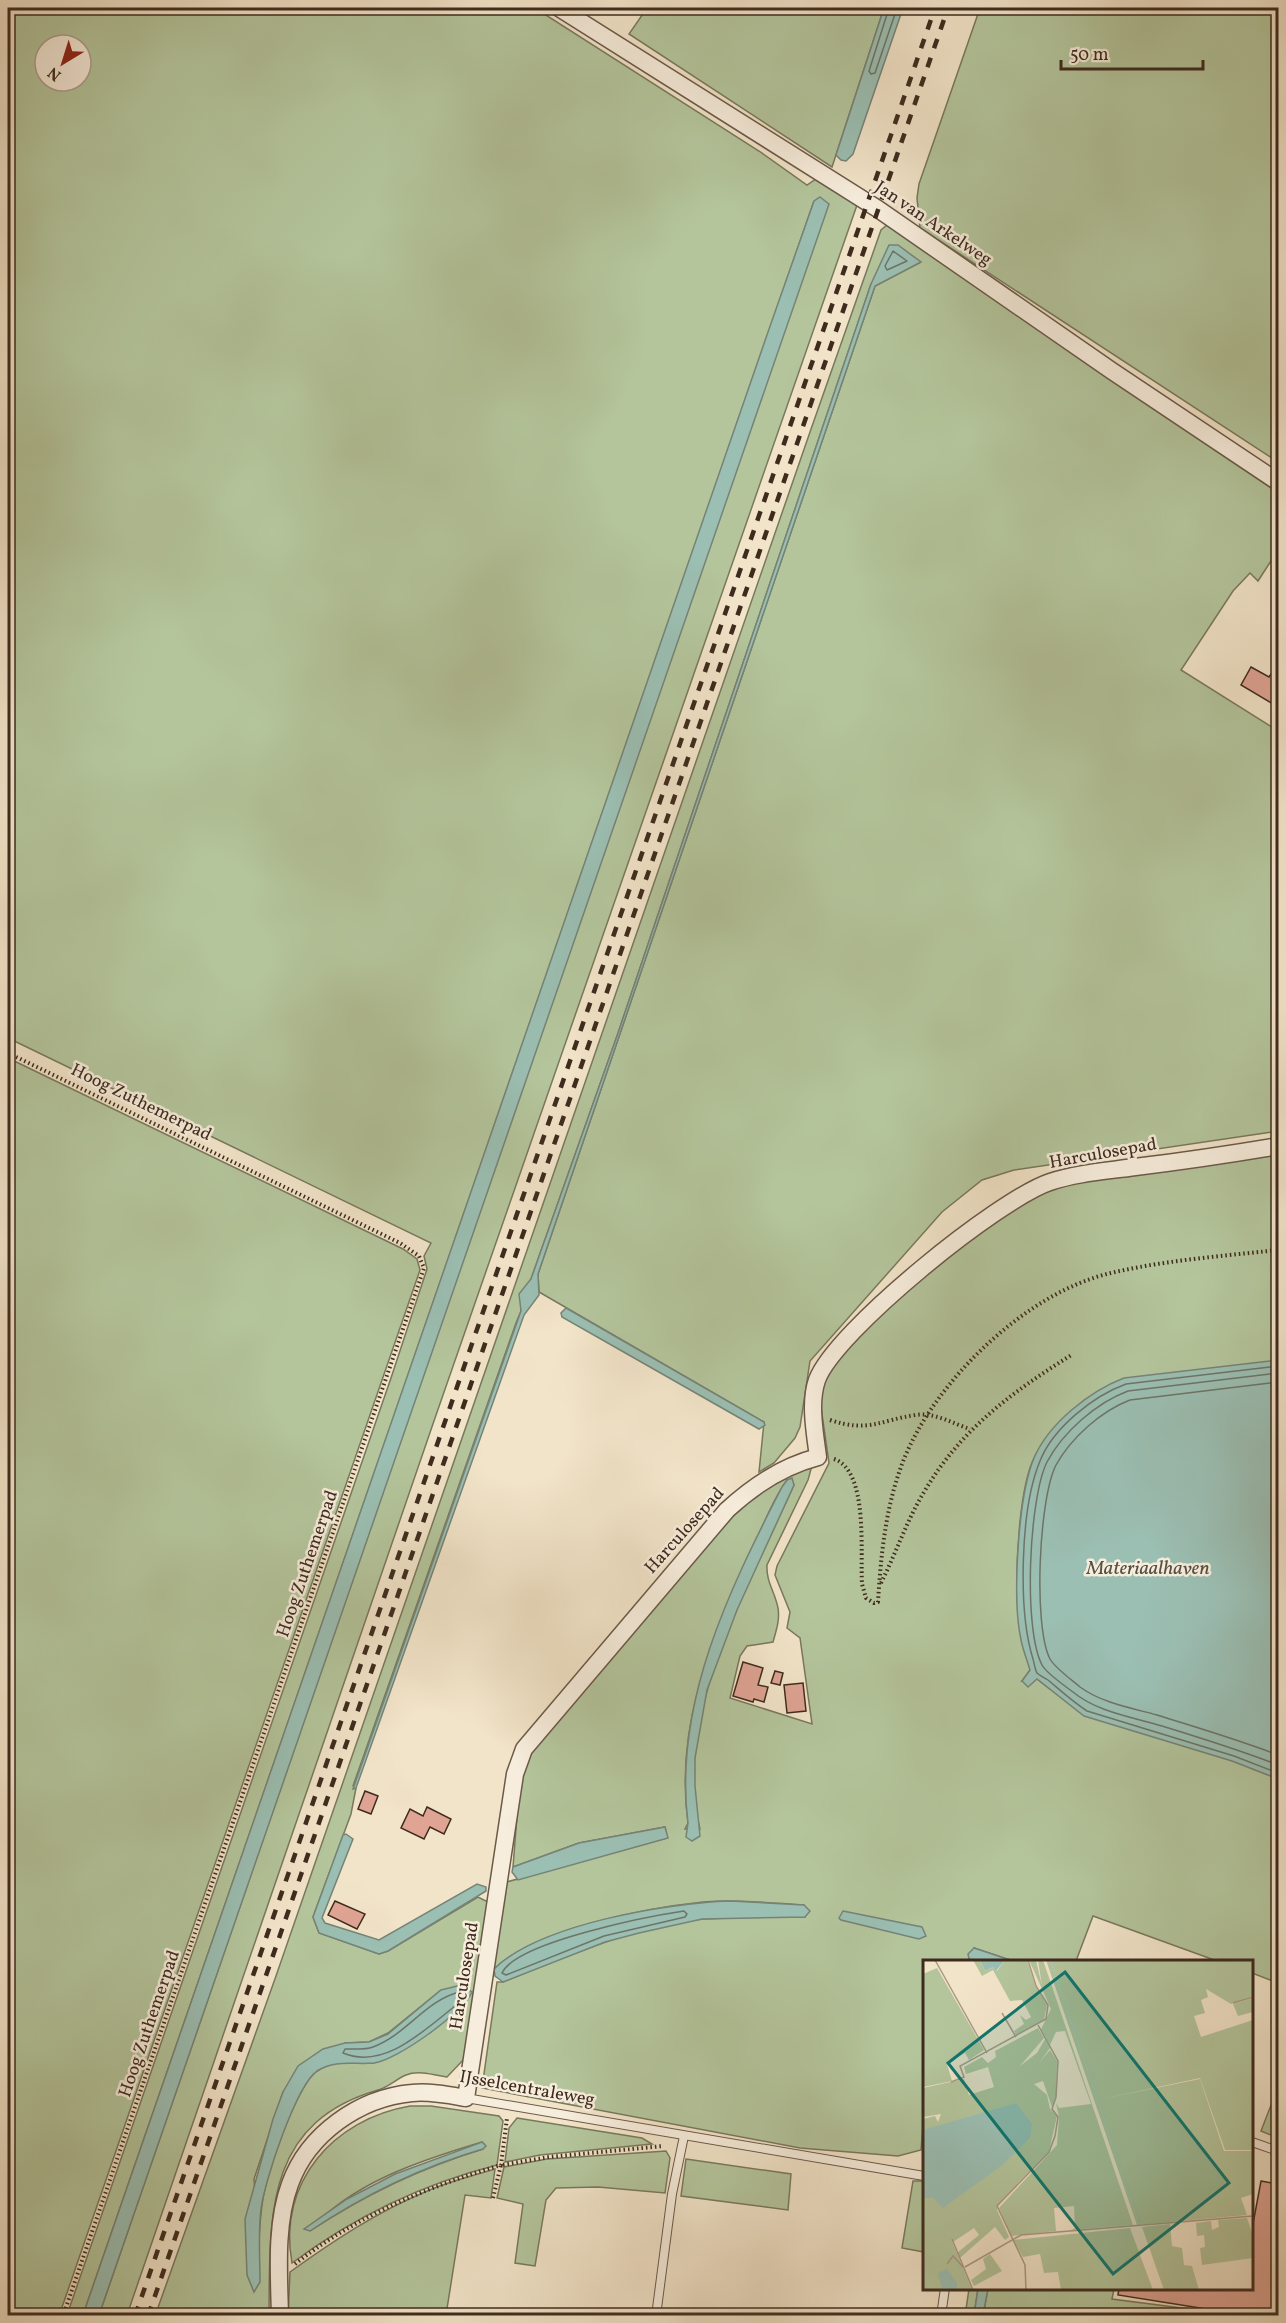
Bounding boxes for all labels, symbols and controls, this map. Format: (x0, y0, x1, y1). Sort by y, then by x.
north arrow (33, 33, 93, 93)
scale bar (1061, 33, 1204, 71)
text: 50 m (1070, 43, 1109, 68)
text: N (43, 61, 66, 85)
street label: Jan van Arkelweg (869, 175, 997, 273)
street label: Hoog Zuthemerpad (66, 1058, 216, 1148)
street label: Harculosepad (1047, 1132, 1159, 1176)
street label: Harculosepad (639, 1482, 731, 1580)
street label: Hoog Zuthemerpad (271, 1487, 345, 1641)
water label: Materiaalhaven (1086, 1555, 1210, 1583)
street label: Harculosepad (444, 1920, 486, 2032)
street label: Hoog Zuthemerpad (113, 1947, 187, 2101)
inset map (923, 1960, 1253, 2290)
street label: IJsselcentraleweg (457, 2065, 597, 2113)

